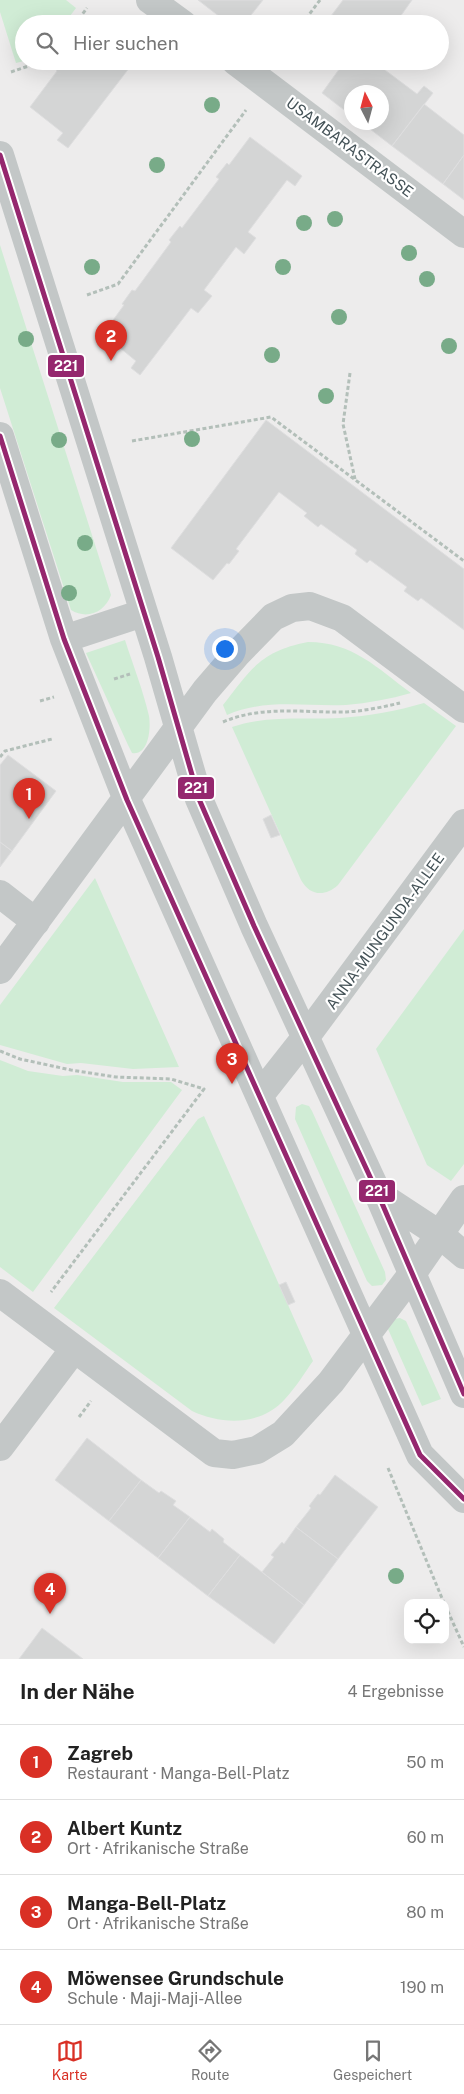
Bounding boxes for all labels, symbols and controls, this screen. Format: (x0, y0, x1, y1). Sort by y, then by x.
search box (15, 15, 449, 70)
icon: search (33, 29, 61, 57)
text: Hier suchen (73, 32, 179, 54)
north arrow (344, 85, 389, 130)
street label: USAMBARASTRASSE (283, 94, 417, 200)
pin: 2 (95, 320, 127, 361)
line badge: 221 (47, 354, 85, 378)
text: 221 (54, 358, 78, 374)
your location (212, 636, 238, 662)
line badge: 221 (177, 776, 215, 800)
pin: 1 (13, 778, 45, 819)
text: 221 (184, 780, 208, 796)
street label: ANNA-MUNGUNDA-ALLEE (323, 850, 447, 1012)
pin: 3 (216, 1043, 248, 1084)
line badge: 221 (358, 1179, 396, 1203)
text: 221 (365, 1183, 389, 1199)
pin: 4 (34, 1573, 66, 1614)
map controls (404, 1599, 449, 1644)
button: locate (404, 1599, 449, 1644)
text: In der Nähe (20, 1679, 135, 1704)
text: 4 Ergebnisse (348, 1682, 444, 1701)
text: Zagreb (67, 1742, 133, 1764)
text: 1 (33, 1753, 39, 1772)
text: 50 m (406, 1753, 444, 1772)
text: Restaurant · Manga-Bell-Platz (67, 1764, 289, 1783)
text: Albert Kuntz (67, 1817, 182, 1839)
text: 2 (31, 1828, 41, 1847)
text: 60 m (407, 1828, 444, 1847)
text: Ort · Afrikanische Straße (67, 1839, 249, 1858)
text: Manga-Bell-Platz (67, 1892, 226, 1914)
text: 3 (31, 1903, 41, 1922)
text: 80 m (406, 1903, 444, 1922)
text: Ort · Afrikanische Straße (67, 1914, 249, 1933)
text: Möwensee Grundschule (67, 1967, 284, 1989)
text: 4 (31, 1978, 41, 1997)
text: 190 m (400, 1978, 444, 1997)
text: Schule · Maji-Maji-Allee (67, 1989, 242, 2008)
tab: Karte (52, 2037, 87, 2083)
tab: Route (191, 2037, 229, 2083)
tab: Gespeichert (333, 2037, 412, 2083)

